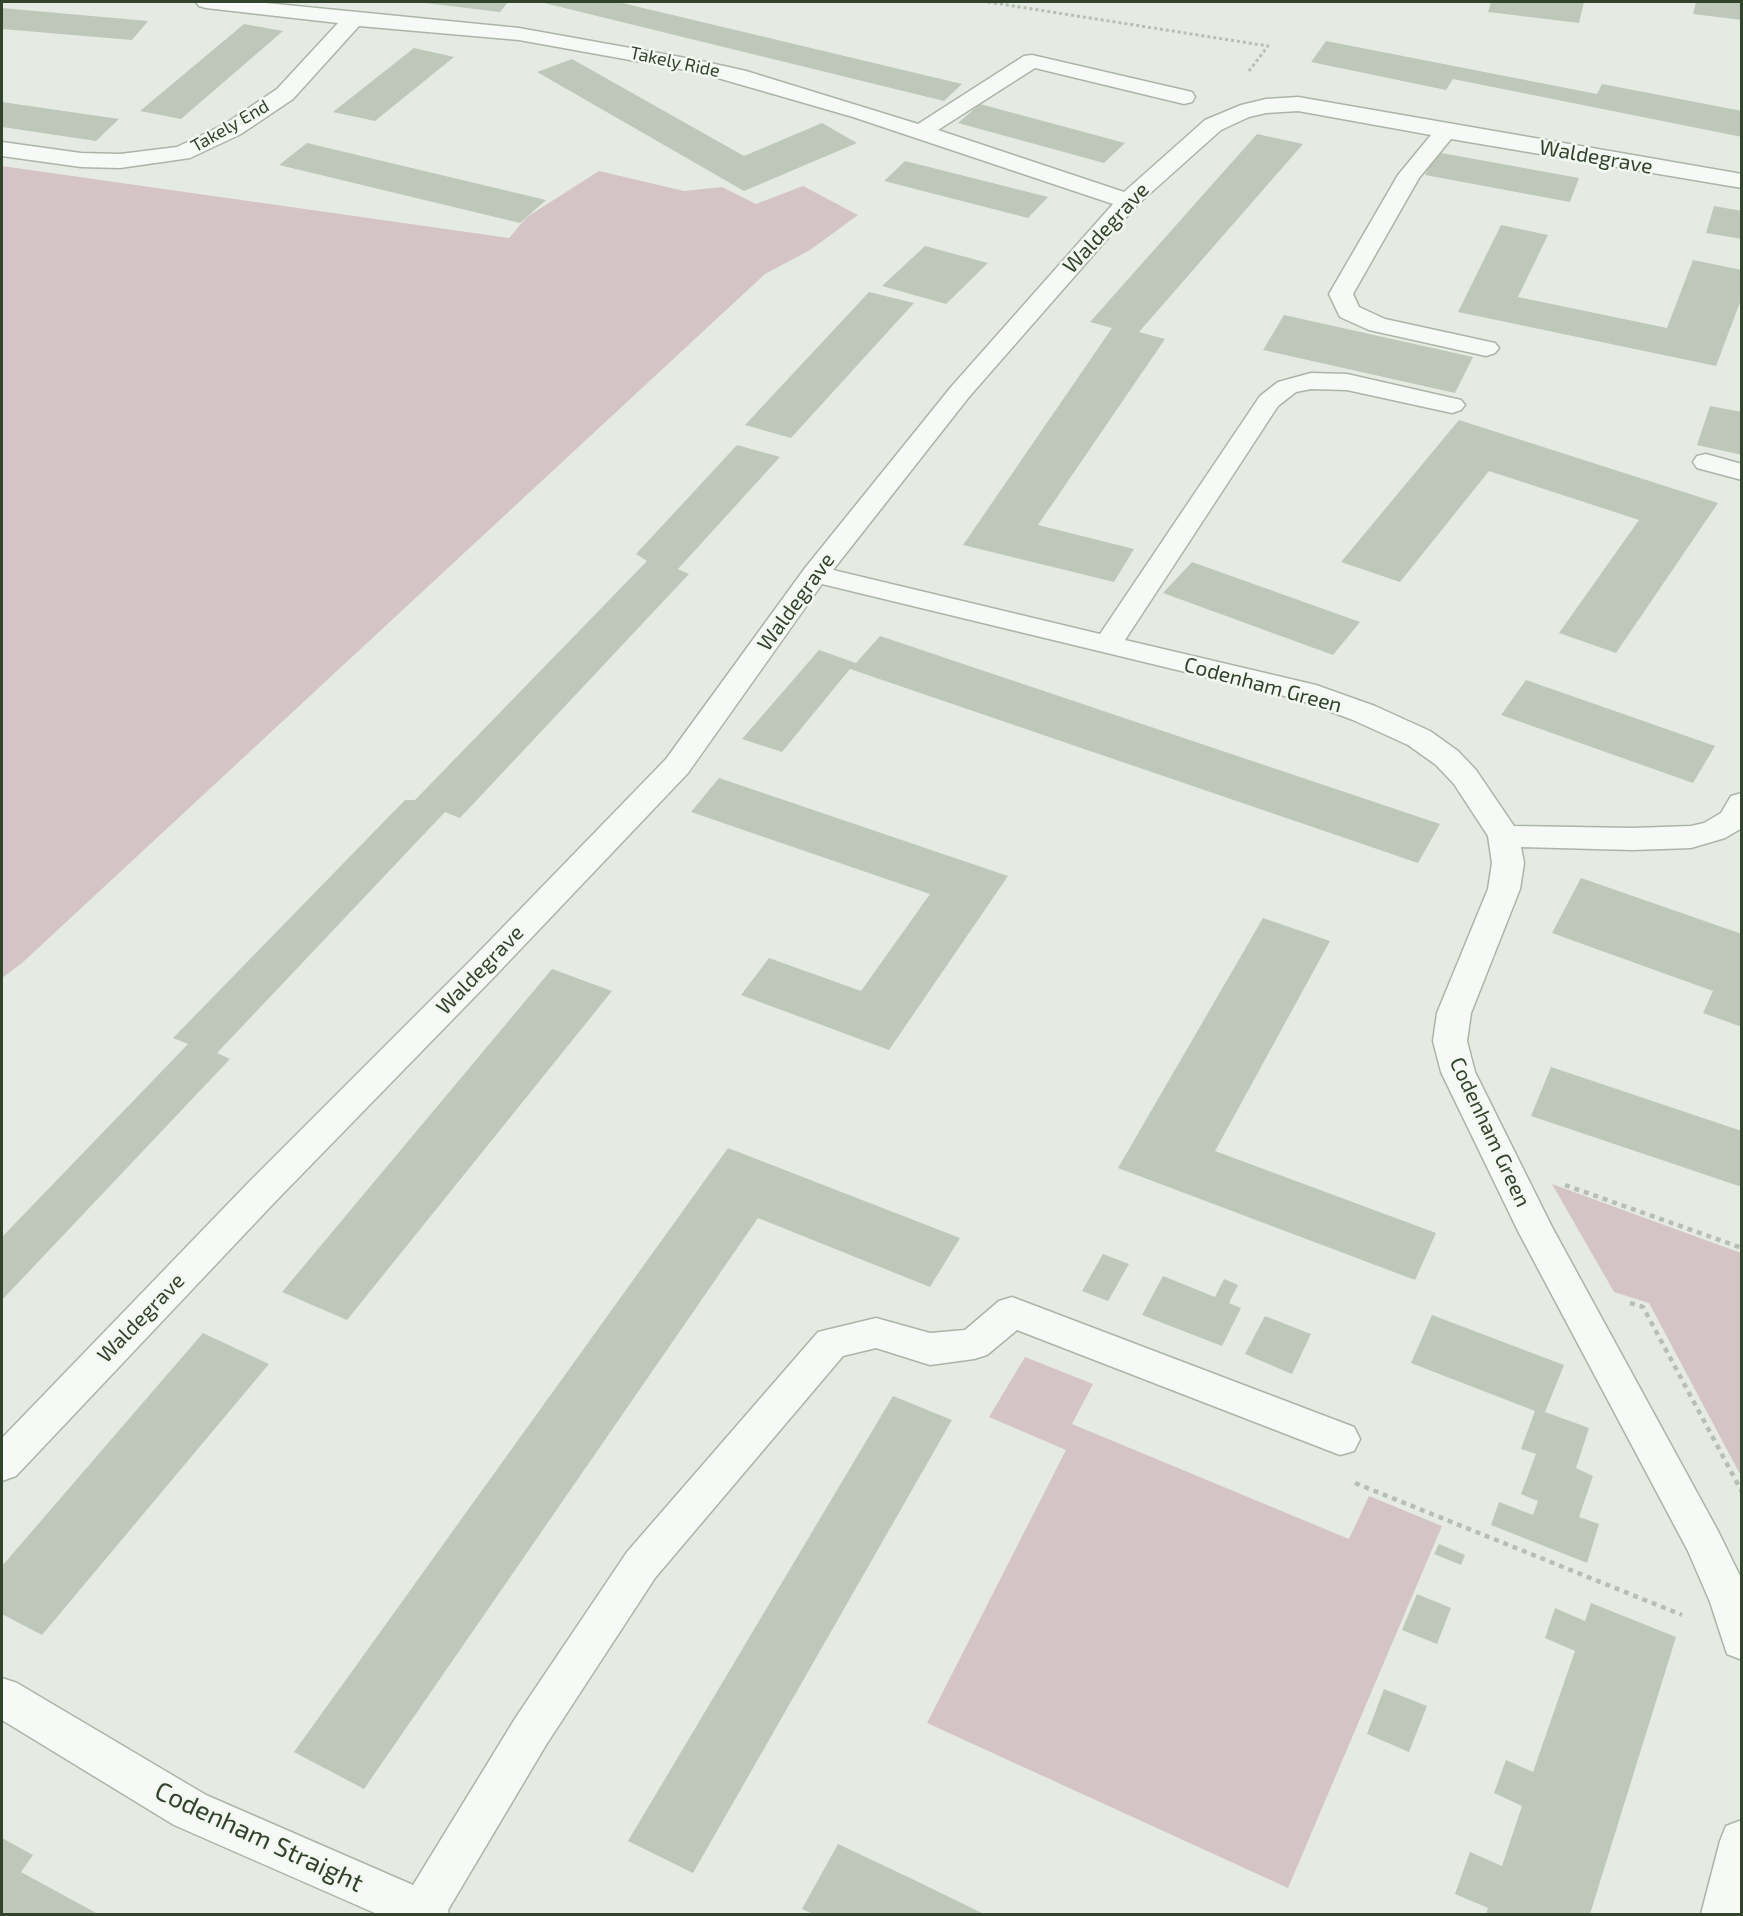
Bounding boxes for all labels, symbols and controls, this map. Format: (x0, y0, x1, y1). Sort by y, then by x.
street label: Takely Ride (628, 42, 722, 82)
street label: Takely End (187, 95, 273, 157)
street label: Waldegrave (1537, 135, 1655, 179)
street label: Waldegrave (1058, 177, 1154, 279)
street label: Waldegrave (752, 548, 840, 656)
street label: Codenham Green (1181, 652, 1345, 718)
street label: Waldegrave (431, 920, 529, 1020)
street label: Codenham Green (1444, 1053, 1536, 1211)
street label: Waldegrave (92, 1268, 190, 1368)
street label: Codenham Straight (150, 1775, 368, 1899)

